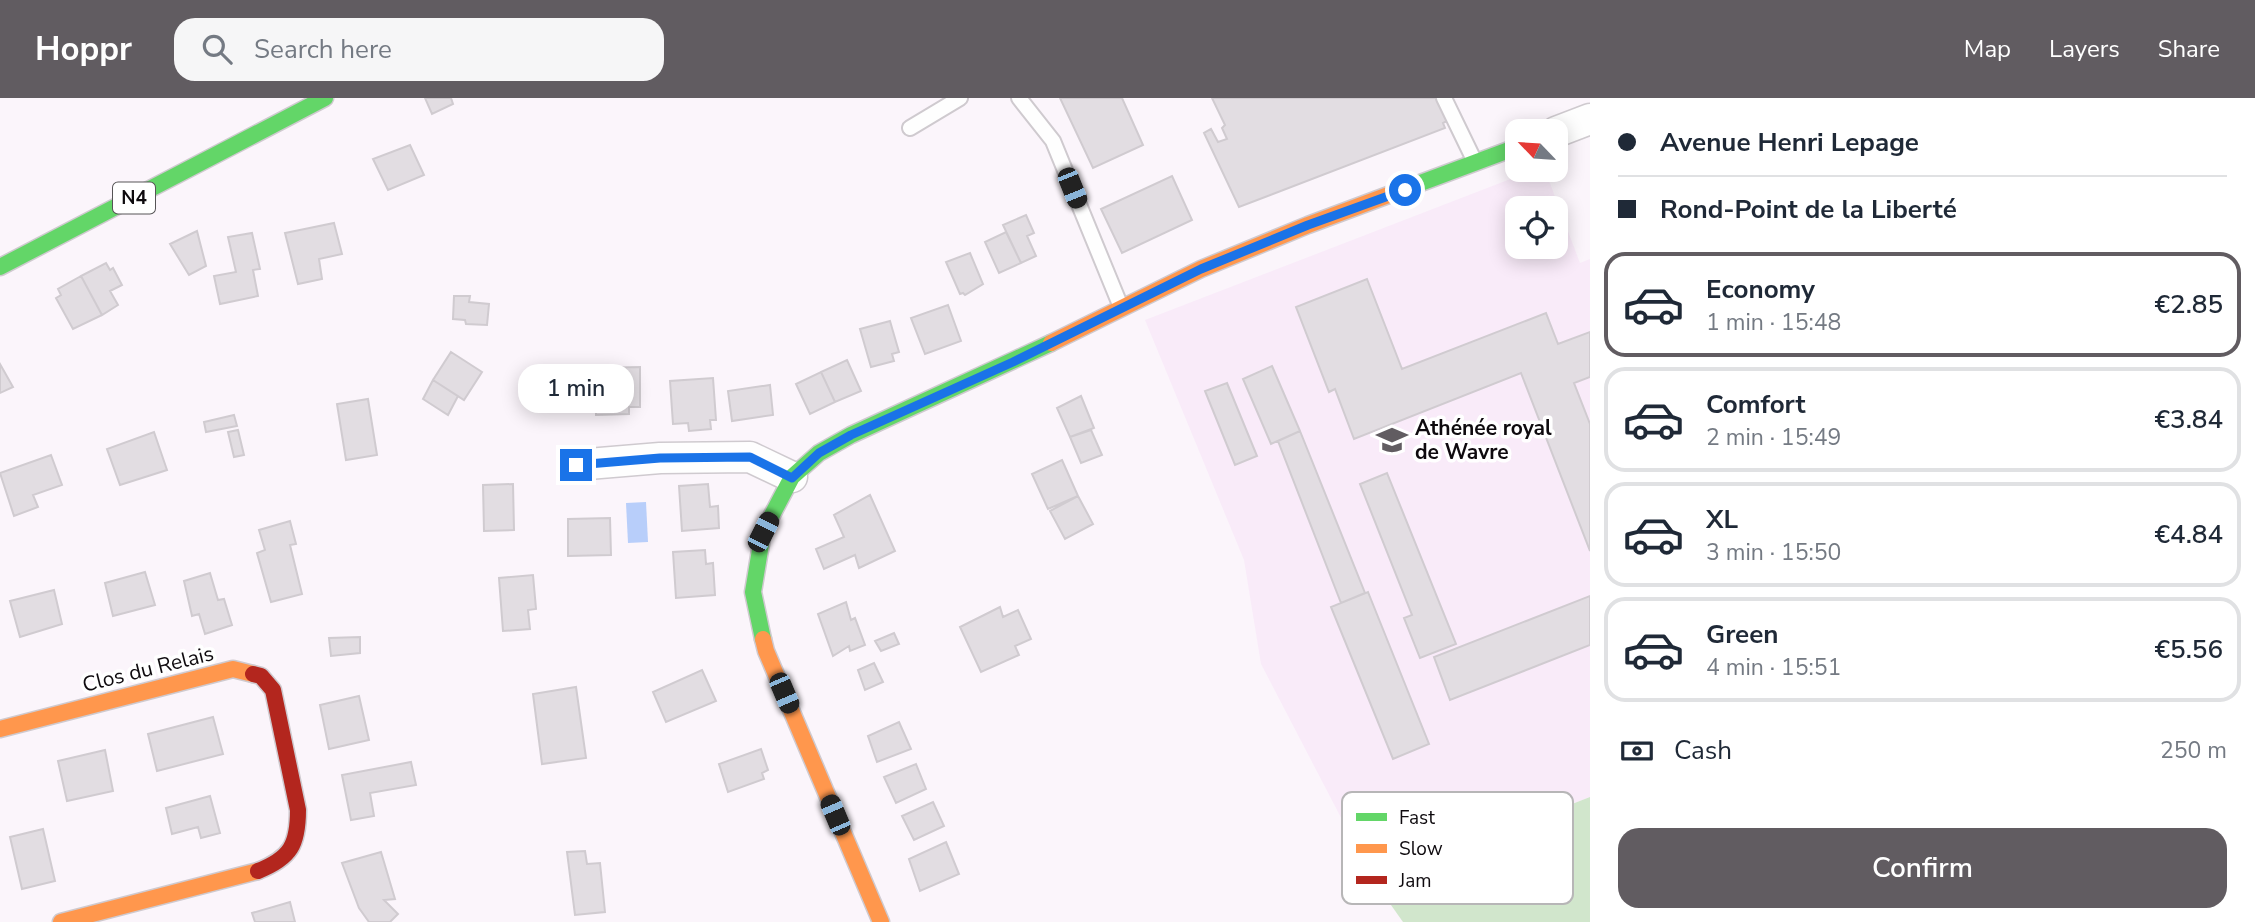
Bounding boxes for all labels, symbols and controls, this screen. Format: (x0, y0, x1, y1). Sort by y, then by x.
search box (174, 18, 664, 81)
text: Hoppr (35, 27, 132, 72)
icon: search (198, 30, 236, 68)
text: Search here (254, 32, 392, 67)
text: Map (1964, 33, 2011, 65)
text: Layers (2049, 33, 2120, 65)
text: Share (2158, 33, 2220, 65)
north arrow (1505, 119, 1568, 182)
map controls (1505, 119, 1568, 259)
text: Avenue Henri Lepage (1660, 125, 1919, 160)
car (1055, 165, 1090, 211)
route start (1389, 174, 1421, 206)
road number: N4 (113, 183, 155, 214)
text: Rond-Point de la Liberté (1660, 192, 1957, 227)
button: locate (1505, 196, 1568, 259)
text: Economy (1706, 272, 1815, 307)
icon: car (1622, 273, 1685, 336)
text: €2.85 (2154, 287, 2223, 322)
text: 1 min · 15:48 (1706, 307, 1841, 338)
callout: 1 min (518, 364, 634, 412)
text: 1 min (547, 373, 605, 404)
text: Comfort (1706, 387, 1806, 422)
icon: car (1622, 388, 1685, 451)
text: €3.84 (2154, 402, 2223, 437)
place label: Athénée royal de Wavre (1415, 414, 1552, 466)
text: 2 min · 15:49 (1706, 422, 1841, 453)
school or university icon: Athénée royal de Wavre (1375, 423, 1409, 457)
route end (560, 449, 592, 481)
text: XL (1706, 502, 1738, 537)
icon: car (1622, 503, 1685, 566)
car (745, 509, 782, 555)
text: €4.84 (2154, 517, 2223, 552)
text: 3 min · 15:50 (1706, 537, 1841, 568)
text: Green (1706, 617, 1779, 652)
icon: car (1622, 618, 1685, 681)
text: €5.56 (2154, 632, 2223, 667)
street label: Clos du Relais (80, 639, 216, 699)
text: 4 min · 15:51 (1706, 652, 1841, 683)
car (767, 670, 802, 716)
icon: cash (1618, 732, 1656, 770)
text: Cash (1674, 733, 1732, 768)
text: 250 m (2160, 735, 2227, 766)
car (818, 792, 853, 838)
legend (1342, 792, 1573, 904)
text: Fast (1399, 805, 1435, 831)
button: Confirm (1618, 828, 2227, 908)
text: Slow (1399, 836, 1443, 862)
text: Jam (1398, 868, 1432, 894)

